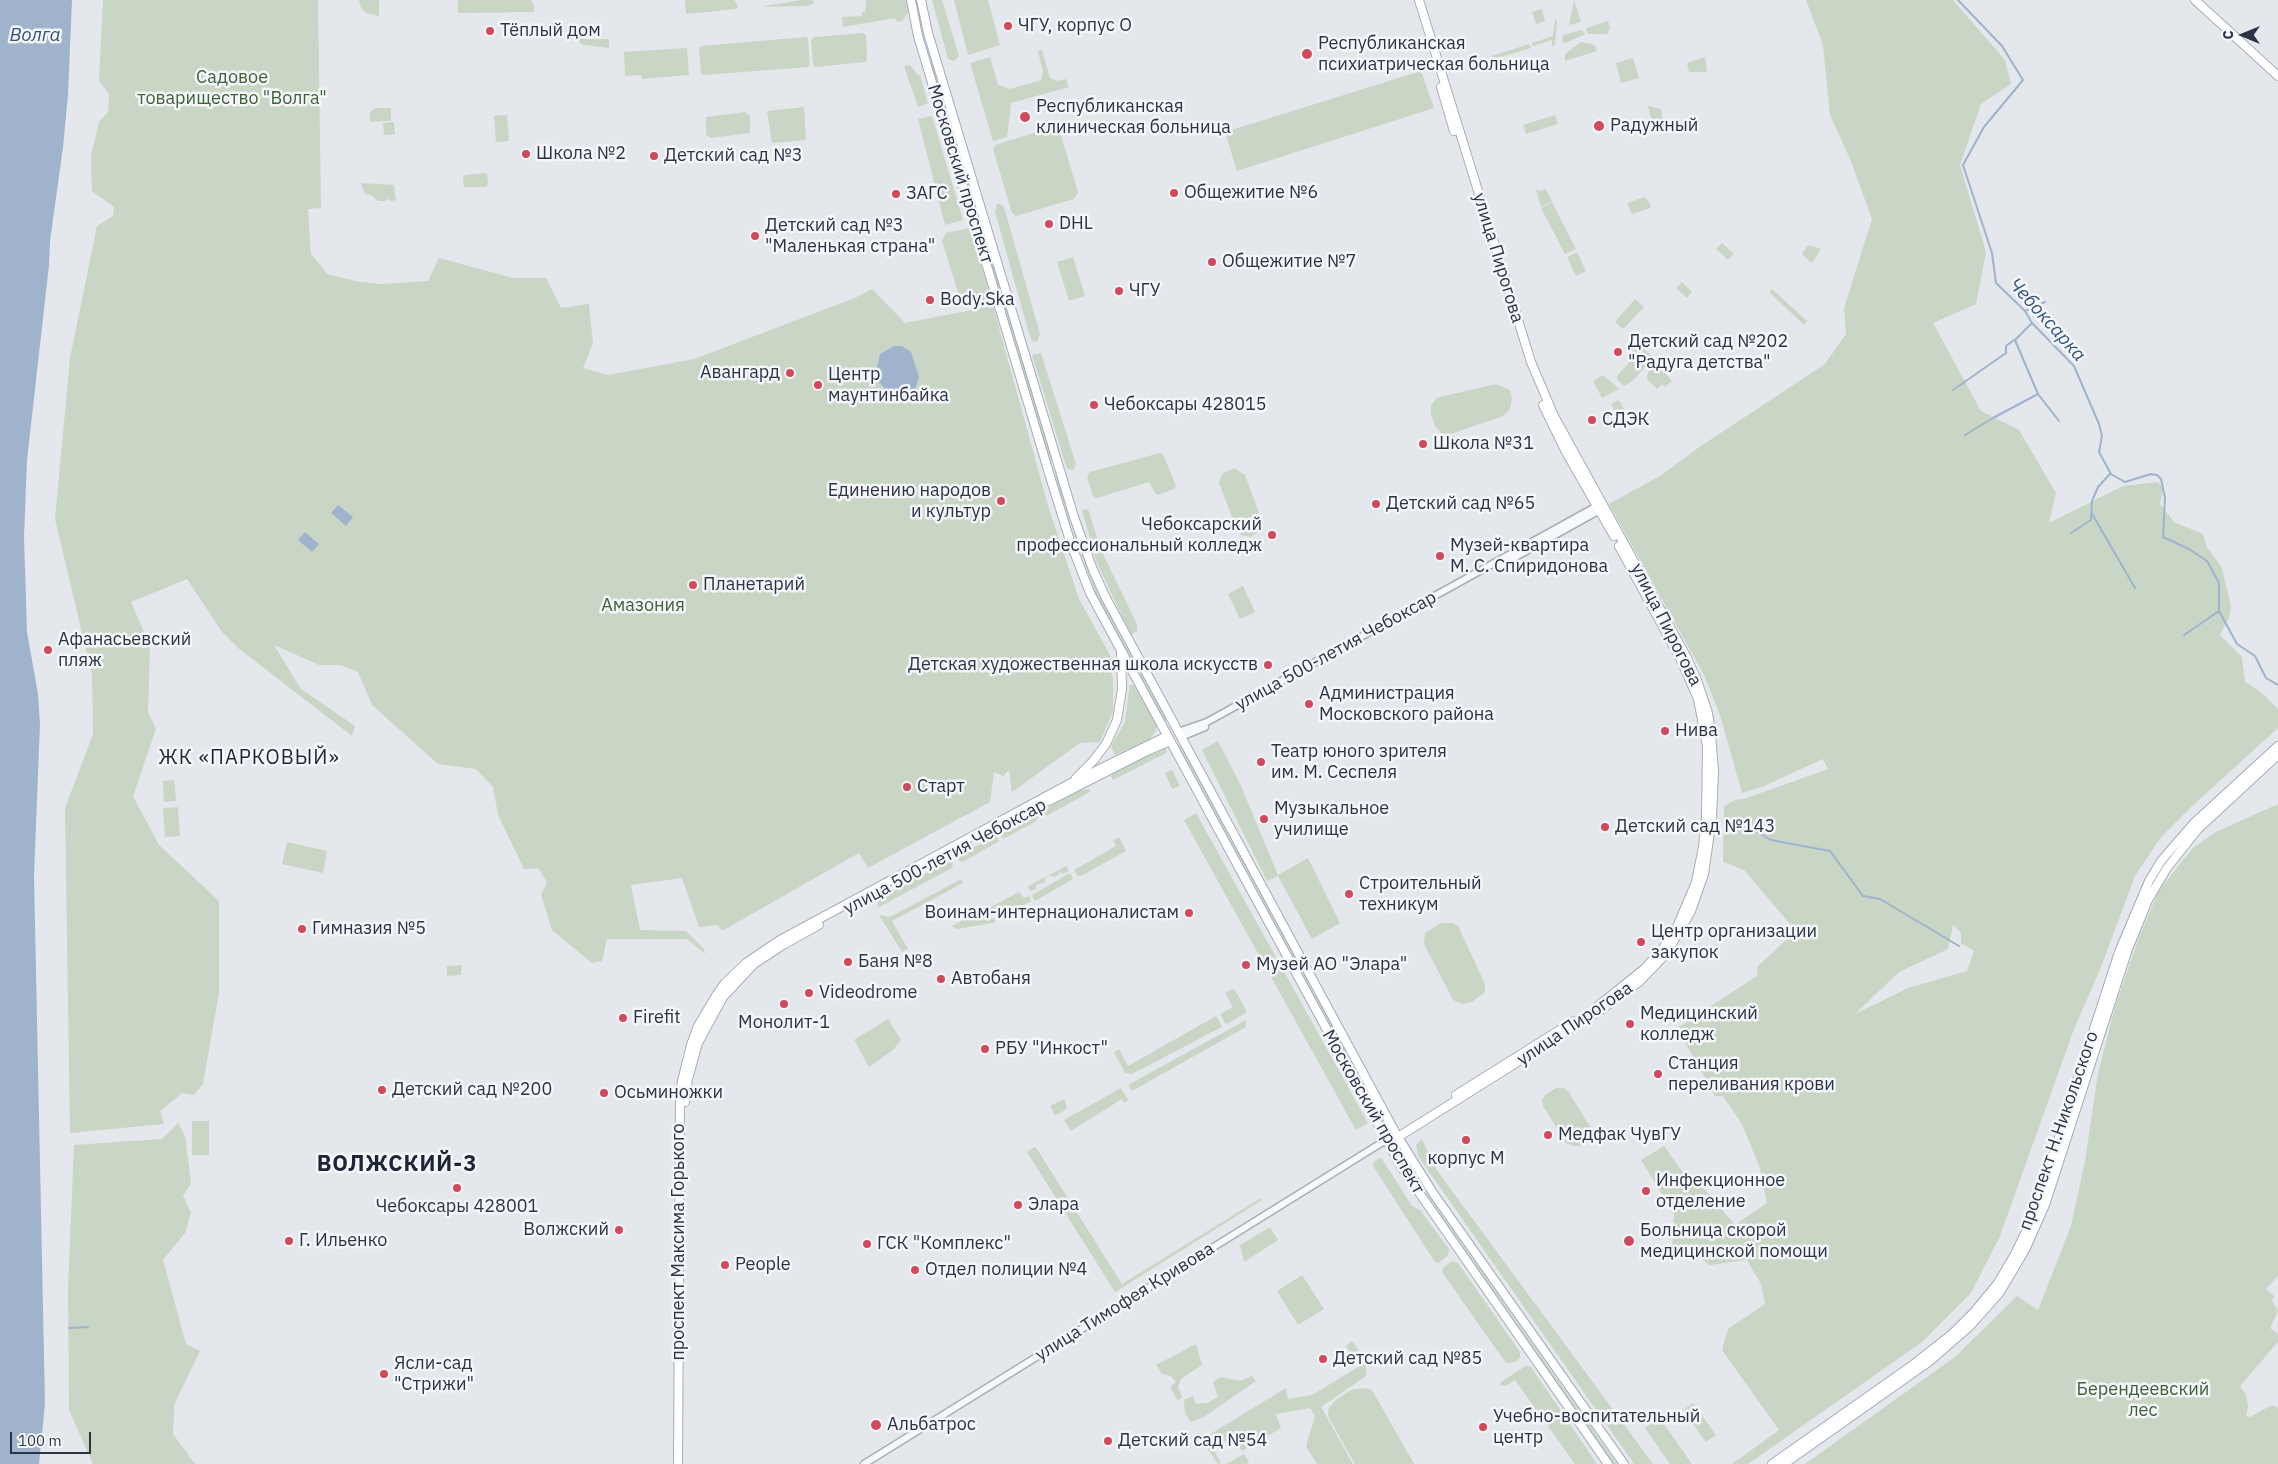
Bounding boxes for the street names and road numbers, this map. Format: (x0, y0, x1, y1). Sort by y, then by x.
street label: Московский проспект (922, 82, 998, 266)
street label: улица Пирогова (1468, 190, 1528, 326)
street label: улица Пирогова (1626, 560, 1706, 690)
street label: улица 500-летия Чебоксар (1232, 587, 1440, 715)
street label: улица 500-летия Чебоксар (840, 794, 1050, 920)
street label: улица Пирогова (1513, 977, 1637, 1071)
street label: Московский проспект (1317, 1026, 1429, 1198)
street label: проспект Н.Никольского (2015, 1029, 2103, 1233)
street label: проспект Максима Горького (668, 1124, 690, 1360)
street label: улица Тимофея Кривова (1032, 1238, 1218, 1366)

